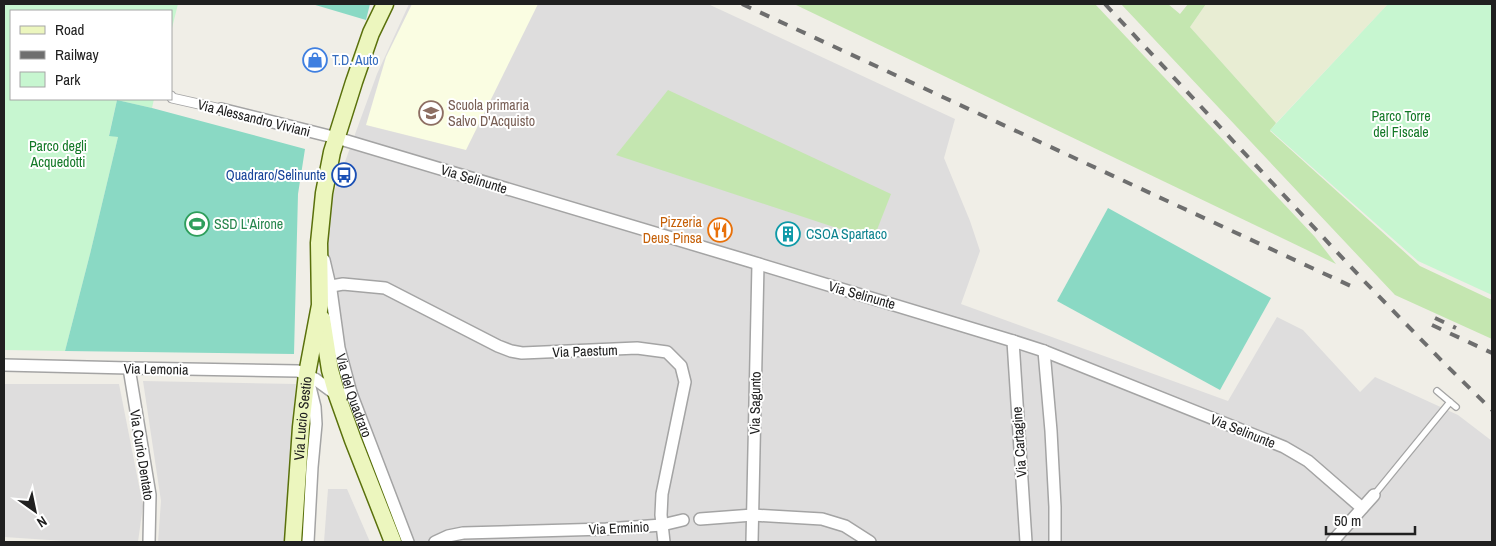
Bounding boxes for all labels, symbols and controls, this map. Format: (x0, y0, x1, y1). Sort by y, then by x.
legend (10, 10, 172, 100)
text: Road (55, 19, 84, 40)
text: Railway (55, 44, 100, 65)
shop icon: T.D. Auto (302, 47, 328, 73)
place label: T.D. Auto (332, 51, 379, 69)
text: Park (55, 69, 81, 90)
street label: Via Alessandro Viviani (196, 95, 312, 141)
place label: Scuola primaria Salvo D'Acquisto (448, 96, 535, 130)
school or university icon: Scuola primaria Salvo D'Acquisto (418, 100, 444, 126)
park label: Parco Torre del Fiscale (1371, 107, 1431, 141)
park label: Parco degli Acquedotti (29, 137, 87, 171)
street label: Via Selinunte (438, 160, 510, 198)
bus stop icon: Quadraro/Selinunte (331, 162, 357, 188)
place label: Quadraro/Selinunte (226, 166, 326, 184)
sports icon: SSD L'Airone (184, 211, 210, 237)
place label: Pizzeria Deus Pinsa (643, 213, 703, 247)
place label: SSD L'Airone (214, 215, 283, 233)
restaurant icon: Pizzeria Deus Pinsa (707, 217, 733, 243)
building icon: CSOA Spartaco (775, 221, 801, 247)
place label: CSOA Spartaco (806, 225, 887, 243)
street label: Via Selinunte (826, 277, 898, 313)
street label: Via Paestum (552, 341, 618, 361)
street label: Via del Quadraro (332, 351, 376, 440)
street label: Via Lemonia (123, 359, 189, 379)
street label: Via Sagunto (745, 371, 765, 435)
street label: Via Lucio Sestio (290, 375, 316, 461)
street label: Via Cartagine (1008, 406, 1030, 478)
street label: Via Curio Dentato (126, 408, 158, 502)
street label: Via Selinunte (1208, 410, 1278, 452)
north arrow (10, 486, 60, 536)
scale bar (1326, 504, 1415, 536)
text: 50 m (1334, 510, 1361, 531)
text: N (34, 512, 50, 532)
street label: Via Erminio (588, 517, 650, 539)

